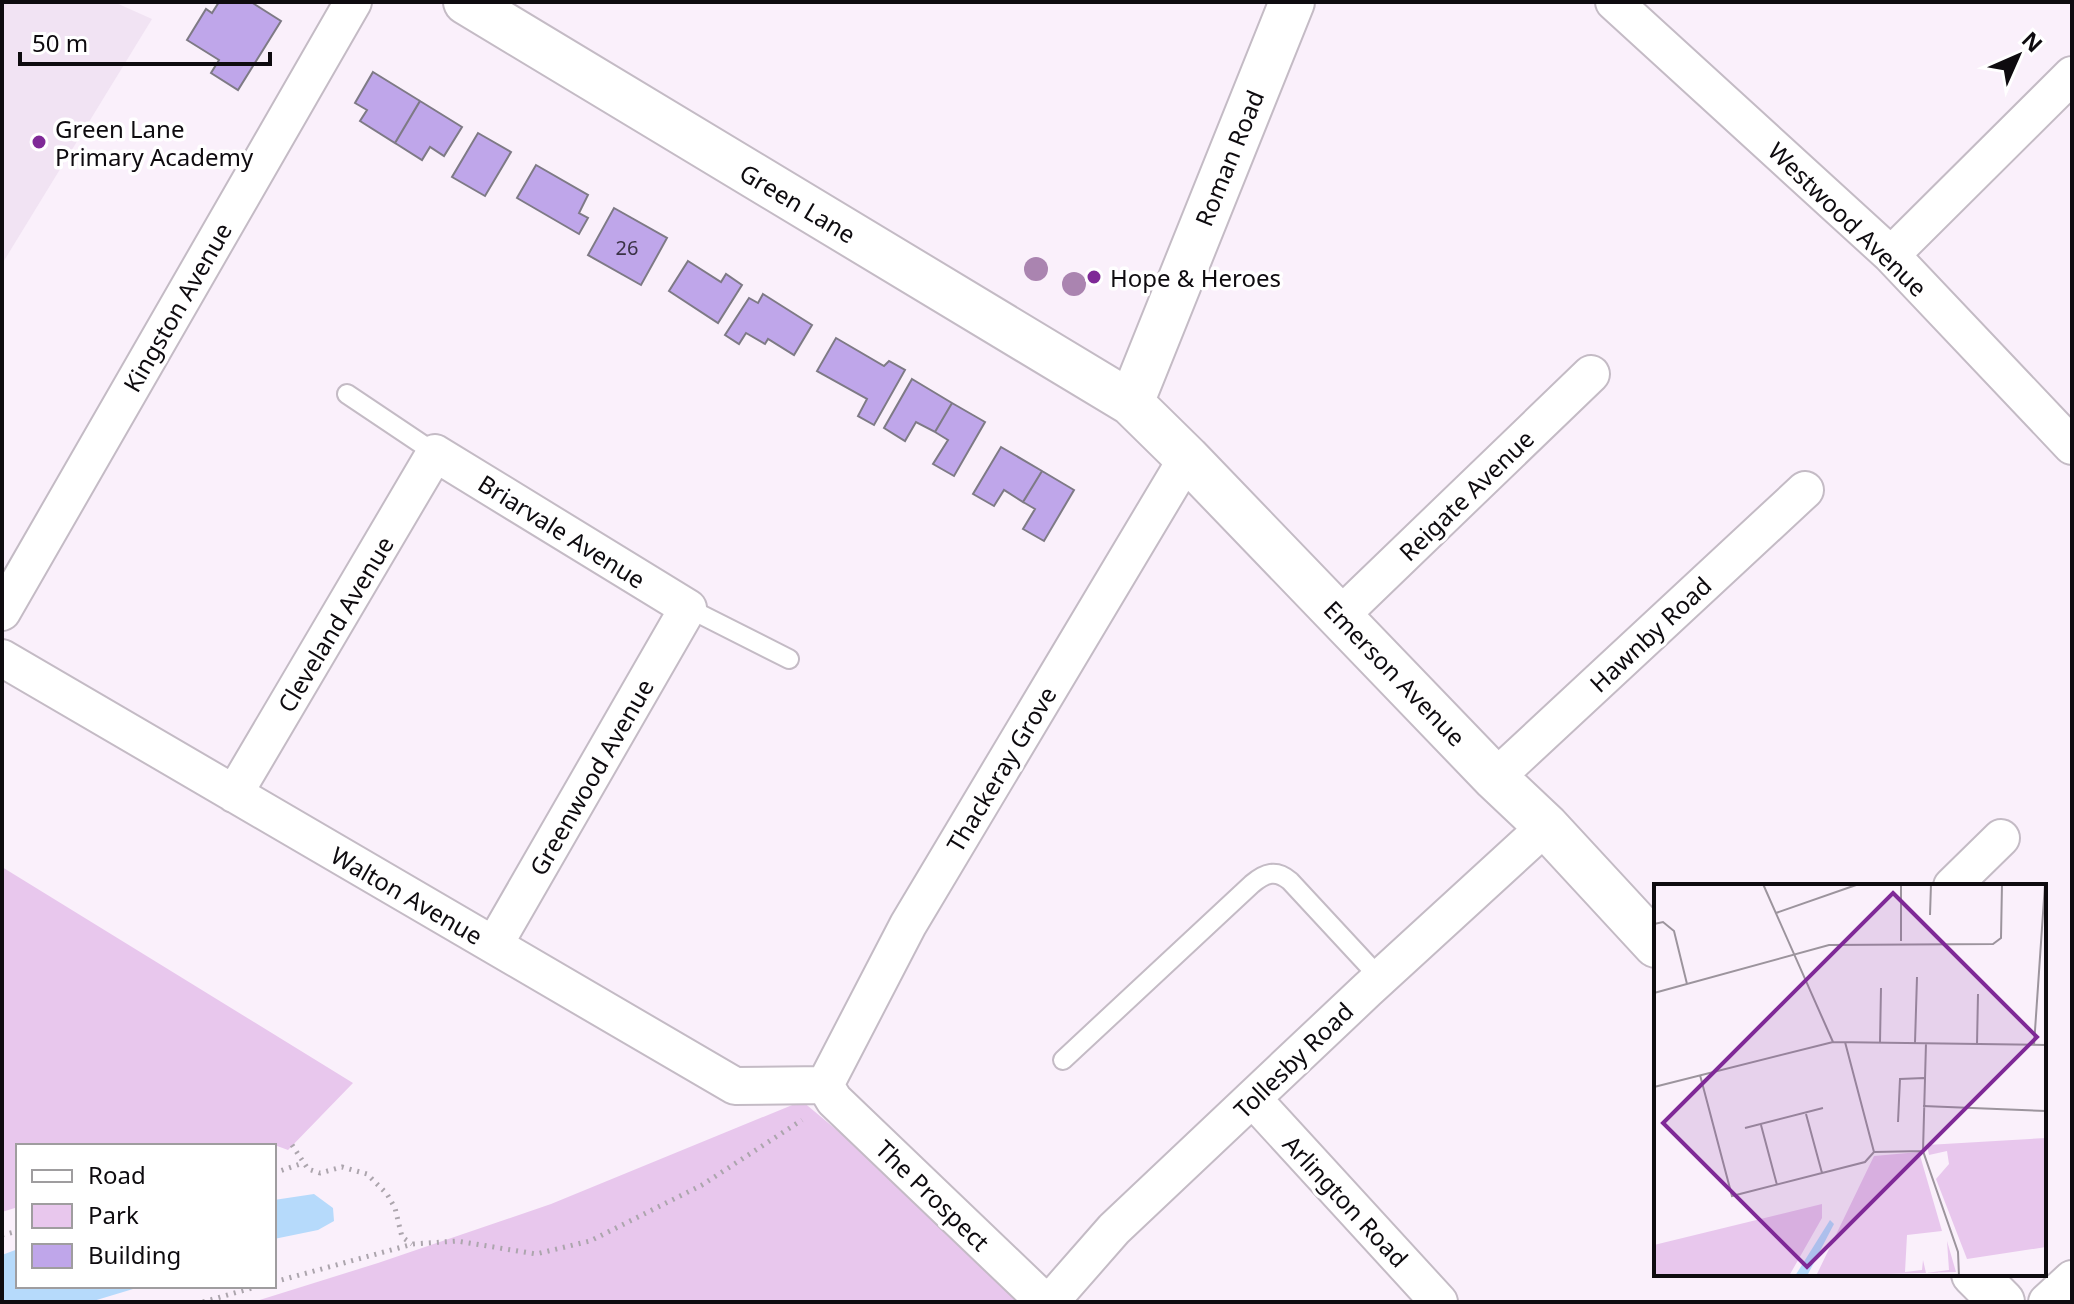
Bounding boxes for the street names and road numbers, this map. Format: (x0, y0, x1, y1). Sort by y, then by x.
street label: Roman Road (1187, 85, 1271, 231)
street label: Westwood Avenue (1761, 135, 1935, 303)
street label: Green Lane (734, 156, 862, 250)
street label: Kingston Avenue (115, 216, 239, 398)
street label: Reigate Avenue (1391, 422, 1541, 568)
street label: Briarvale Avenue (472, 466, 652, 596)
street label: Cleveland Avenue (269, 530, 401, 718)
street label: Hawnby Road (1582, 569, 1718, 699)
street label: Emerson Avenue (1317, 593, 1473, 753)
street label: Greenwood Avenue (521, 673, 661, 881)
street label: Thackeray Grove (939, 680, 1063, 858)
street label: Walton Avenue (325, 838, 489, 952)
street label: Tollesby Road (1226, 995, 1360, 1125)
street label: Arlington Road (1276, 1128, 1416, 1274)
street label: The Prospect (869, 1132, 997, 1258)

